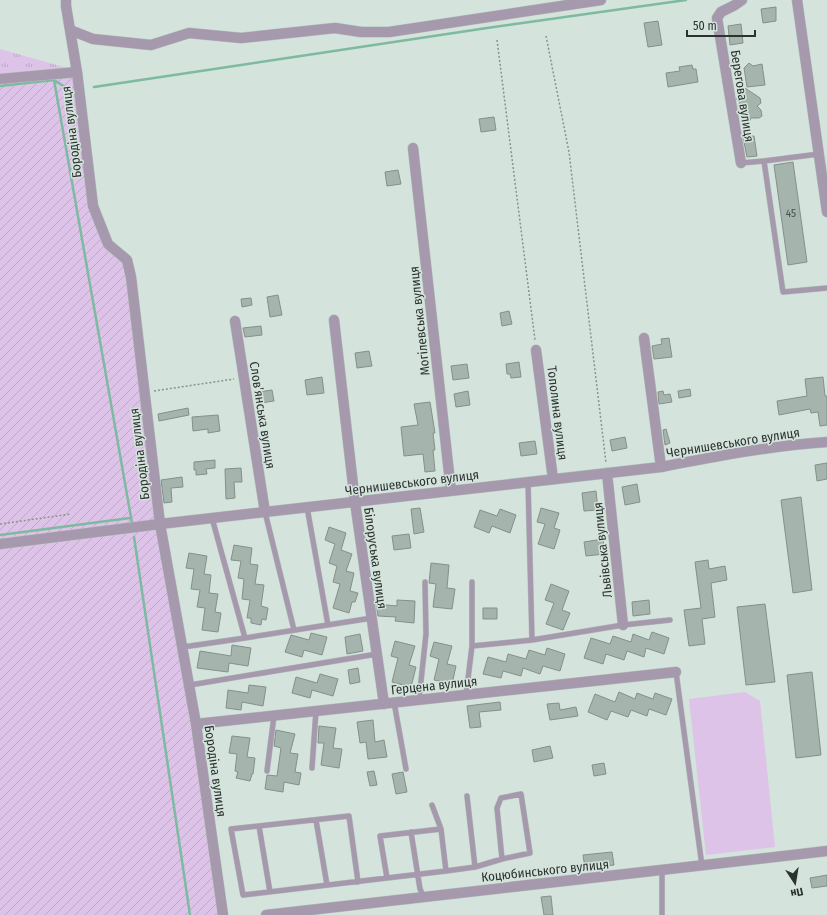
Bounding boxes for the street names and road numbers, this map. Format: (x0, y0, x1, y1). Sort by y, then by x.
street label: Берегова вулиця (728, 49, 757, 143)
street label: Бородіна вулиця (58, 85, 85, 179)
street label: Могілевська вулиця (406, 266, 433, 376)
street label: Слов’янська вулиця (247, 360, 278, 470)
street label: Тополина вулиця (544, 365, 571, 461)
street label: Бородіна вулиця (126, 407, 153, 501)
street label: Чернишевського вулиця (665, 425, 801, 460)
street label: Чернишевського вулиця (344, 467, 480, 498)
street label: Львівська вулиця (590, 501, 615, 598)
street label: Білоруська вулиця (361, 506, 390, 610)
street label: Герцена вулиця (390, 674, 478, 697)
street label: Бородіна вулиця (202, 724, 229, 818)
street label: Коцюбинського вулиця (480, 856, 610, 885)

